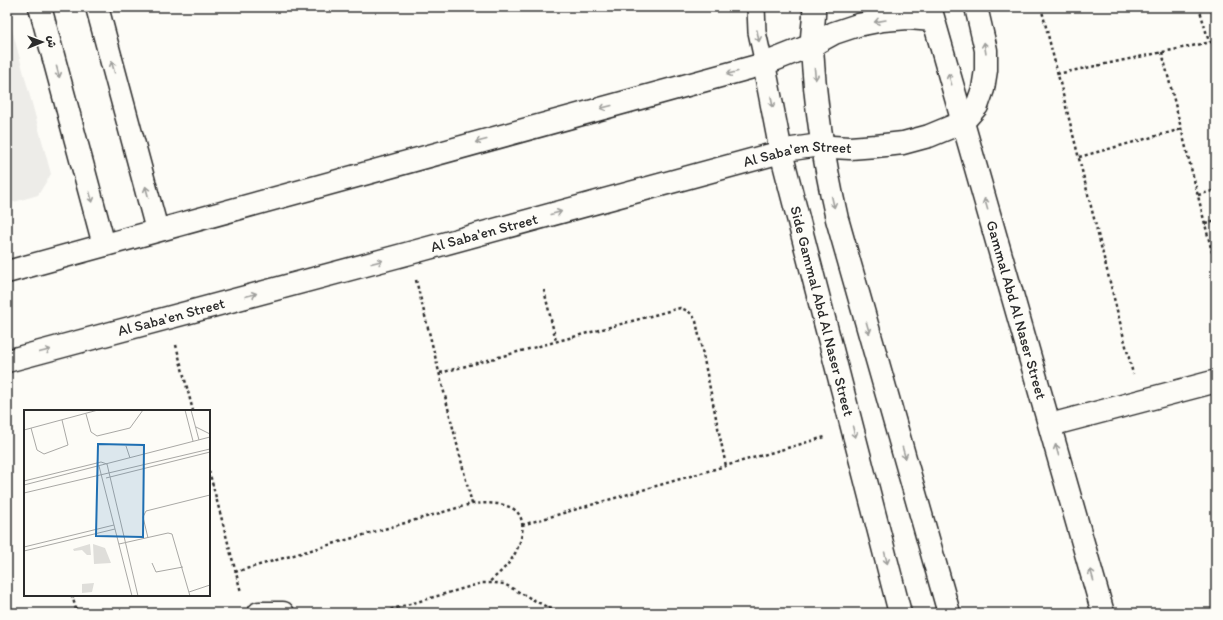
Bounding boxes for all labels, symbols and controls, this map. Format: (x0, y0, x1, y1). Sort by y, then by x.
one-way arrow (874, 17, 887, 25)
north arrow (22, 22, 62, 62)
one-way arrow (754, 29, 762, 42)
text: ش (45, 36, 58, 48)
one-way arrow (981, 42, 989, 55)
one-way arrow (109, 60, 116, 73)
one-way arrow (55, 65, 62, 78)
one-way arrow (811, 67, 818, 80)
one-way arrow (726, 70, 739, 77)
one-way arrow (946, 73, 953, 86)
one-way arrow (768, 95, 776, 108)
one-way arrow (600, 104, 613, 111)
street label: Al Saba'en Street (741, 137, 853, 171)
one-way arrow (475, 138, 488, 145)
one-way arrow (143, 186, 150, 199)
one-way arrow (88, 191, 95, 204)
one-way arrow (830, 195, 838, 208)
one-way arrow (982, 198, 989, 211)
street label: Side Gammal Abd Al Naser Street (786, 204, 858, 419)
one-way arrow (550, 209, 563, 216)
street label: Al Saba'en Street (428, 210, 540, 256)
street label: Gammal Abd Al Naser Street (982, 219, 1051, 402)
one-way arrow (370, 258, 383, 265)
one-way arrow (245, 291, 258, 299)
street label: Al Saba'en Street (116, 294, 227, 340)
one-way arrow (865, 321, 872, 334)
one-way arrow (38, 347, 51, 354)
inset map (24, 410, 210, 596)
one-way arrow (850, 425, 858, 438)
one-way arrow (1053, 444, 1060, 457)
one-way arrow (900, 446, 908, 459)
one-way arrow (883, 551, 890, 564)
one-way arrow (1088, 569, 1095, 582)

